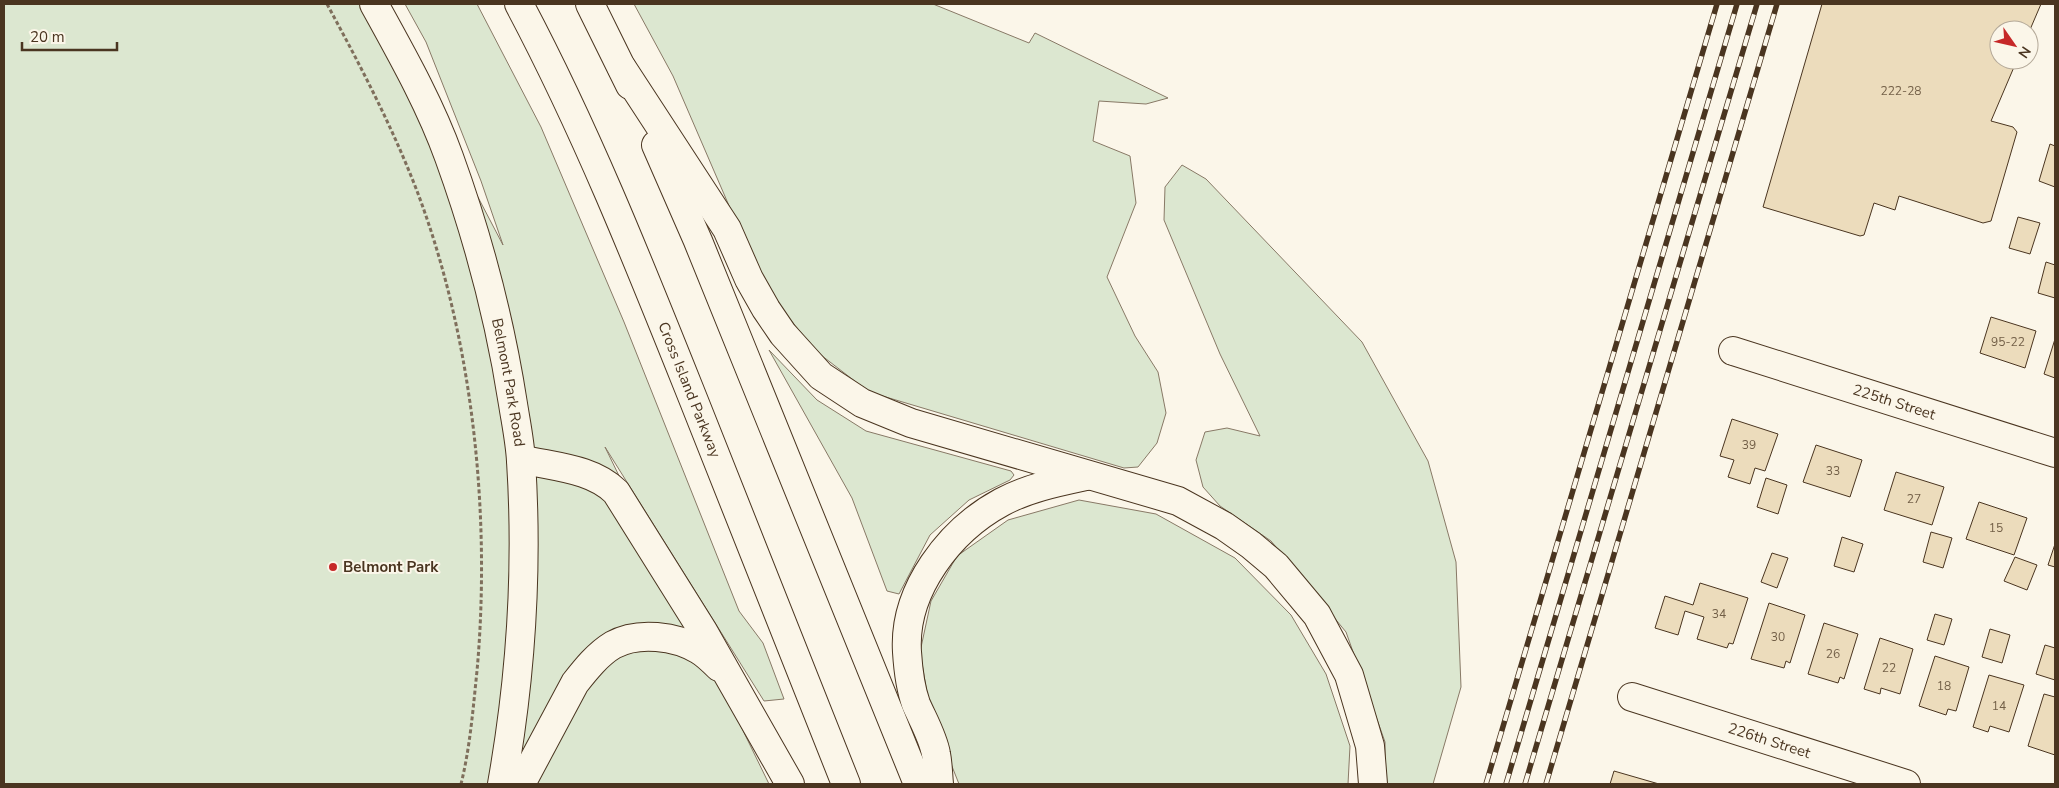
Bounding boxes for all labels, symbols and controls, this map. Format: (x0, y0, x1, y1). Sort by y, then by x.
scale bar (22, 20, 118, 52)
north arrow (1989, 20, 2039, 70)
text: 20 m (30, 27, 65, 47)
text: N (2014, 42, 2035, 62)
house number: 222-28 (1880, 83, 1922, 99)
street label: Belmont Park Road (487, 316, 530, 448)
street label: Cross Island Parkway (653, 319, 726, 461)
house number: 95-22 (1991, 334, 2025, 350)
street label: 225th Street (1850, 380, 1939, 425)
house number: 39 (1742, 437, 1756, 453)
house number: 33 (1826, 463, 1840, 479)
house number: 27 (1907, 491, 1921, 507)
house number: 15 (1989, 520, 2003, 536)
place label: Belmont Park (343, 557, 439, 577)
marker: Belmont Park (327, 561, 339, 573)
house number: 34 (1712, 606, 1726, 622)
house number: 30 (1771, 629, 1785, 645)
house number: 26 (1826, 646, 1840, 662)
house number: 22 (1882, 660, 1896, 676)
house number: 18 (1937, 678, 1951, 694)
house number: 14 (1992, 698, 2006, 714)
street label: 226th Street (1725, 718, 1814, 763)

